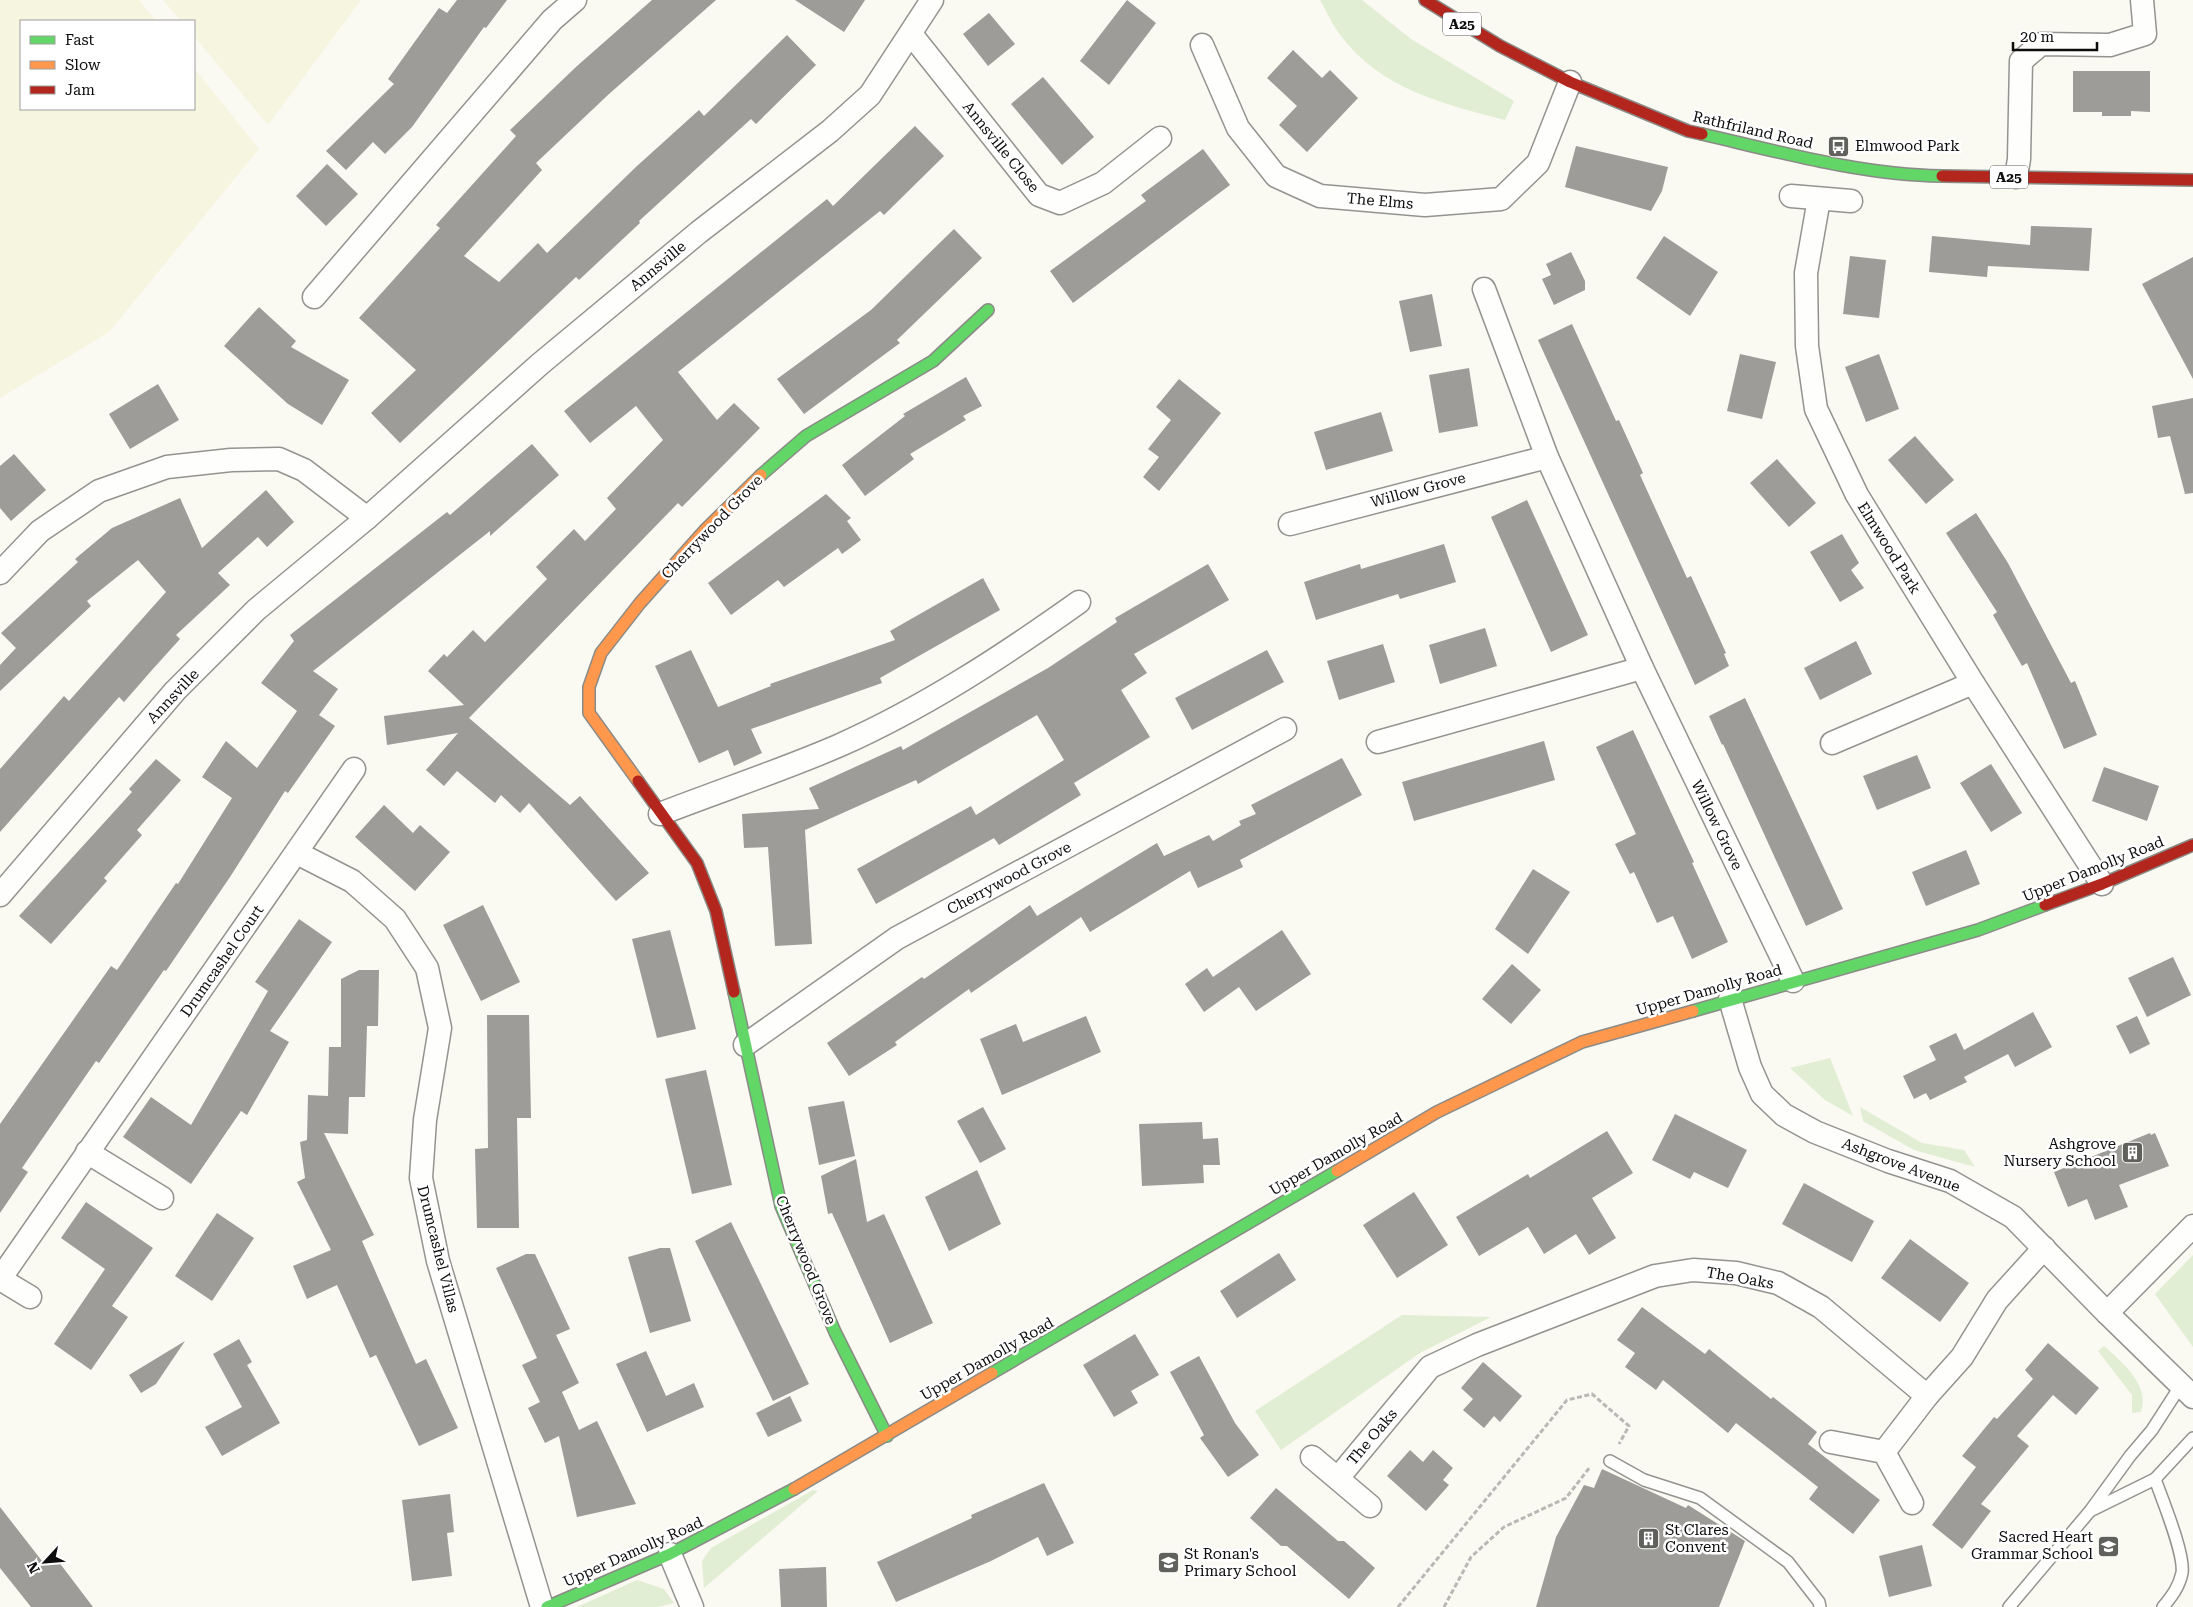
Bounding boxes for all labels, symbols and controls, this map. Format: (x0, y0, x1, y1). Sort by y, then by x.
road number: A25 (1443, 12, 1481, 36)
legend (20, 20, 195, 110)
scale bar (2013, 20, 2097, 52)
text: 20 m (2020, 28, 2055, 46)
text: Fast (65, 31, 95, 49)
text: Slow (65, 56, 101, 74)
text: Jam (65, 81, 95, 99)
street label: Annsville Close (959, 98, 1043, 196)
street label: Rathfriland Road (1691, 107, 1815, 153)
bus stop icon: Elmwood Park (1827, 134, 1851, 158)
place label: Elmwood Park (1855, 137, 1960, 155)
road number: A25 (1990, 166, 2028, 188)
street label: The Elms (1346, 189, 1414, 213)
street label: Annsville (626, 237, 690, 295)
street label: Willow Grove (1369, 469, 1467, 511)
street label: Cherrywood Grove (658, 471, 766, 583)
street label: Elmwood Park (1854, 499, 1925, 598)
street label: Annsville (143, 665, 203, 727)
street label: Willow Grove (1688, 777, 1746, 873)
street label: Upper Damolly Road (2020, 832, 2167, 906)
street label: Cherrywood Grove (944, 838, 1074, 918)
street label: Drumcashel Court (177, 901, 267, 1020)
street label: Upper Damolly Road (1634, 960, 1784, 1019)
street label: Upper Damolly Road (1266, 1108, 1406, 1200)
street label: Ashgrove Avenue (1839, 1134, 1963, 1196)
place label: Ashgrove Nursery School (2004, 1135, 2116, 1170)
building icon: Ashgrove Nursery School (2120, 1141, 2144, 1165)
street label: Drumcashel Villas (413, 1184, 463, 1314)
street label: Cherrywood Grove (772, 1193, 840, 1327)
street label: The Oaks (1705, 1263, 1775, 1293)
street label: Upper Damolly Road (917, 1313, 1057, 1405)
street label: The Oaks (1343, 1405, 1401, 1469)
street label: Upper Damolly Road (560, 1513, 706, 1591)
place label: St Clares Convent (1665, 1521, 1729, 1556)
building icon: St Clares Convent (1637, 1527, 1661, 1551)
place label: Sacred Heart Grammar School (1971, 1528, 2093, 1563)
school or university icon: Sacred Heart Grammar School (2097, 1534, 2121, 1558)
north arrow (20, 1537, 70, 1587)
place label: St Ronan's Primary School (1184, 1545, 1297, 1580)
school or university icon: St Ronan's Primary School (1156, 1551, 1180, 1575)
text: N (24, 1559, 43, 1576)

